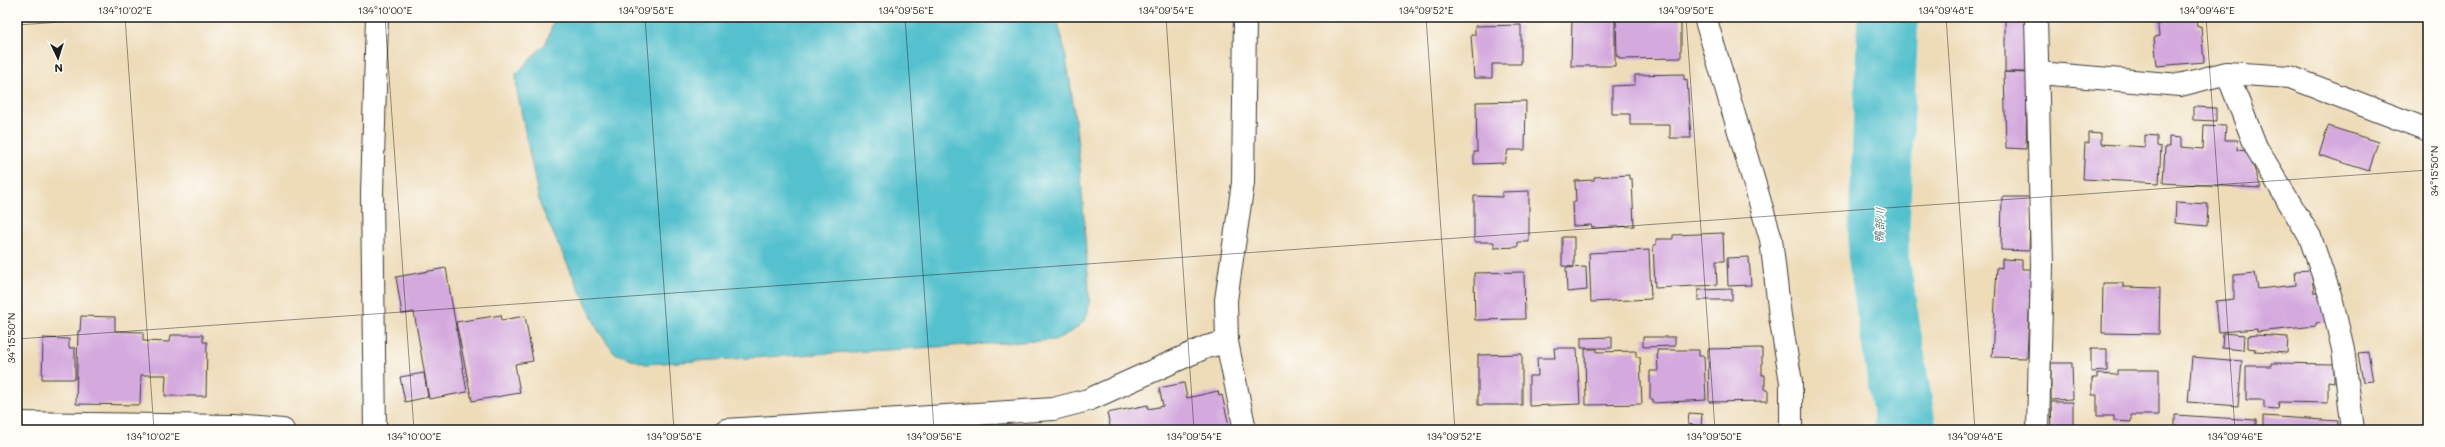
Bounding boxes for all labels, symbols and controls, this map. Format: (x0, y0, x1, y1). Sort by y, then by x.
text: 134°10'02"E (98, 3, 152, 17)
text: 134°10'00"E (358, 3, 413, 17)
text: 134°09'58"E (618, 3, 674, 17)
text: 134°09'56"E (878, 3, 934, 17)
text: 134°09'54"E (1138, 3, 1194, 17)
text: 134°09'52"E (1399, 3, 1454, 17)
text: 134°09'50"E (1658, 3, 1714, 17)
text: 134°09'48"E (1918, 3, 1974, 17)
text: 134°09'46"E (2179, 3, 2235, 17)
north arrow (38, 38, 78, 78)
text: N (54, 61, 63, 76)
text: 34°15'50"N (2427, 146, 2441, 197)
water label: 鴨部川 (1870, 207, 1888, 243)
text: 34°15'50"N (4, 313, 18, 364)
text: 134°10'02"E (126, 429, 180, 443)
text: 134°10'00"E (387, 429, 442, 443)
text: 134°09'58"E (646, 429, 702, 443)
text: 134°09'56"E (906, 429, 962, 443)
text: 134°09'54"E (1166, 429, 1222, 443)
text: 134°09'52"E (1427, 429, 1482, 443)
text: 134°09'50"E (1686, 429, 1742, 443)
text: 134°09'48"E (1947, 429, 2003, 443)
text: 134°09'46"E (2207, 429, 2263, 443)

